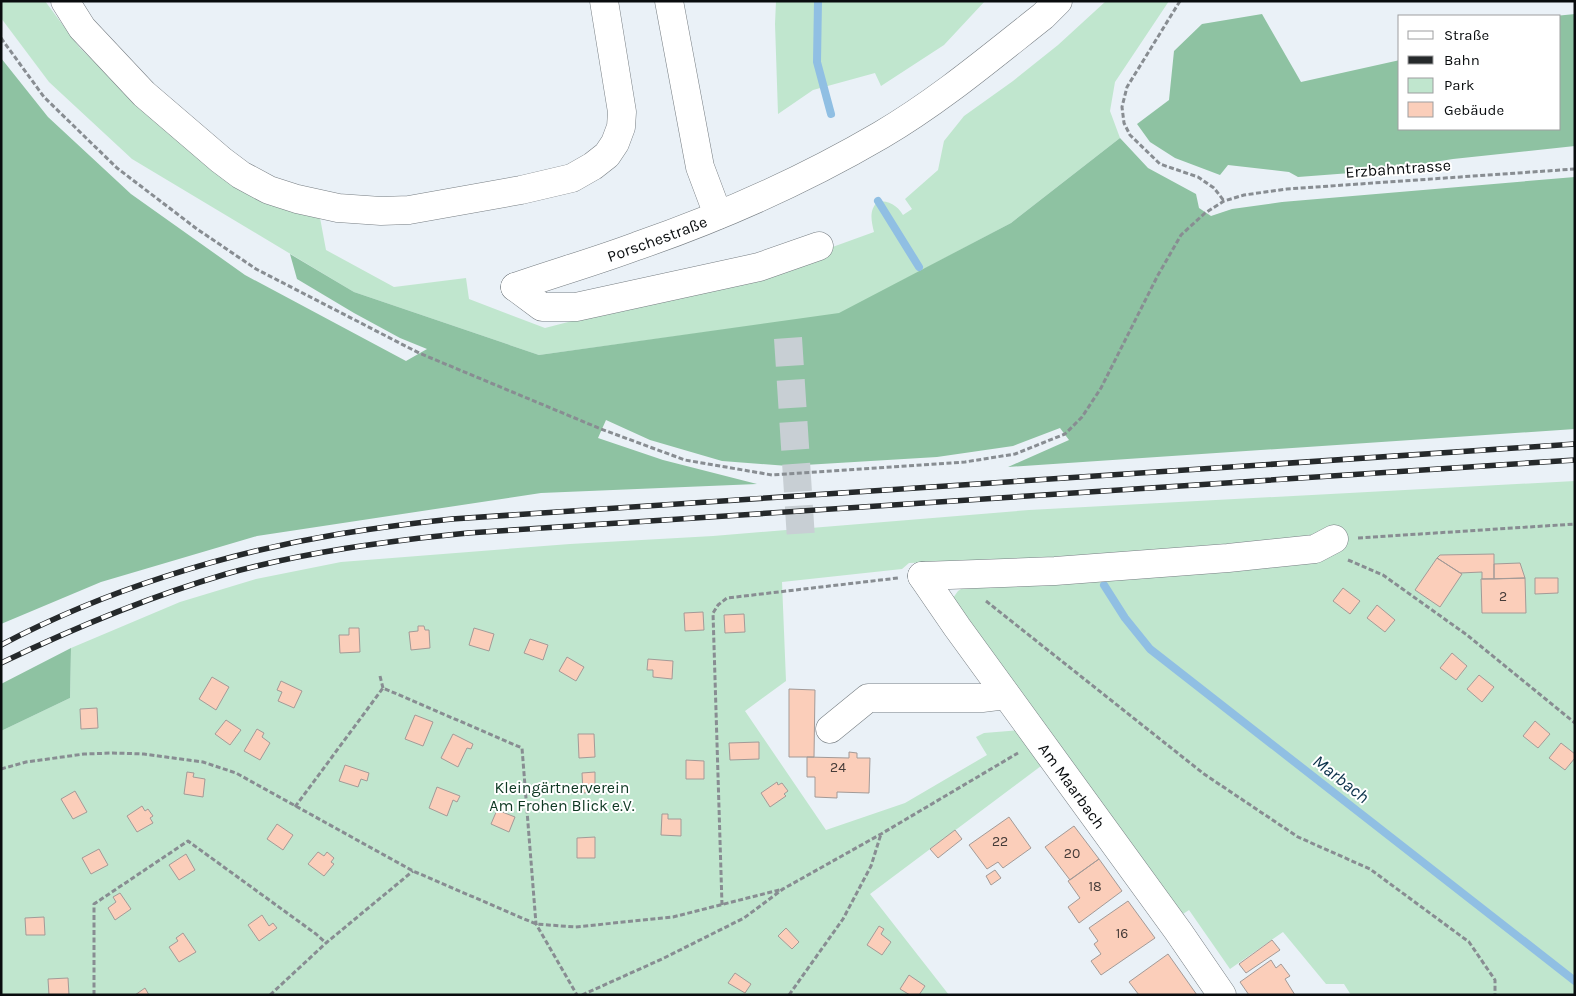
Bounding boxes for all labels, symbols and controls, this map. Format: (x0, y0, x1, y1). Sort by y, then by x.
legend (1398, 15, 1561, 130)
text: Straße (1444, 26, 1489, 44)
text: Bahn (1444, 51, 1480, 69)
text: Park (1444, 76, 1474, 94)
text: Gebäude (1444, 101, 1504, 119)
street label: Erzbahntrasse (1345, 155, 1451, 182)
street label: Porschestraße (605, 212, 710, 266)
house number: 2 (1499, 588, 1507, 605)
street label: Am Maarbach (1034, 739, 1109, 832)
water label: Marbach (1308, 750, 1374, 808)
house number: 24 (830, 759, 846, 776)
park label: Kleingärtnerverein Am Frohen Blick e.V. (489, 778, 635, 815)
house number: 22 (992, 833, 1008, 850)
house number: 20 (1064, 845, 1080, 862)
house number: 18 (1088, 878, 1102, 895)
house number: 16 (1116, 925, 1128, 942)

